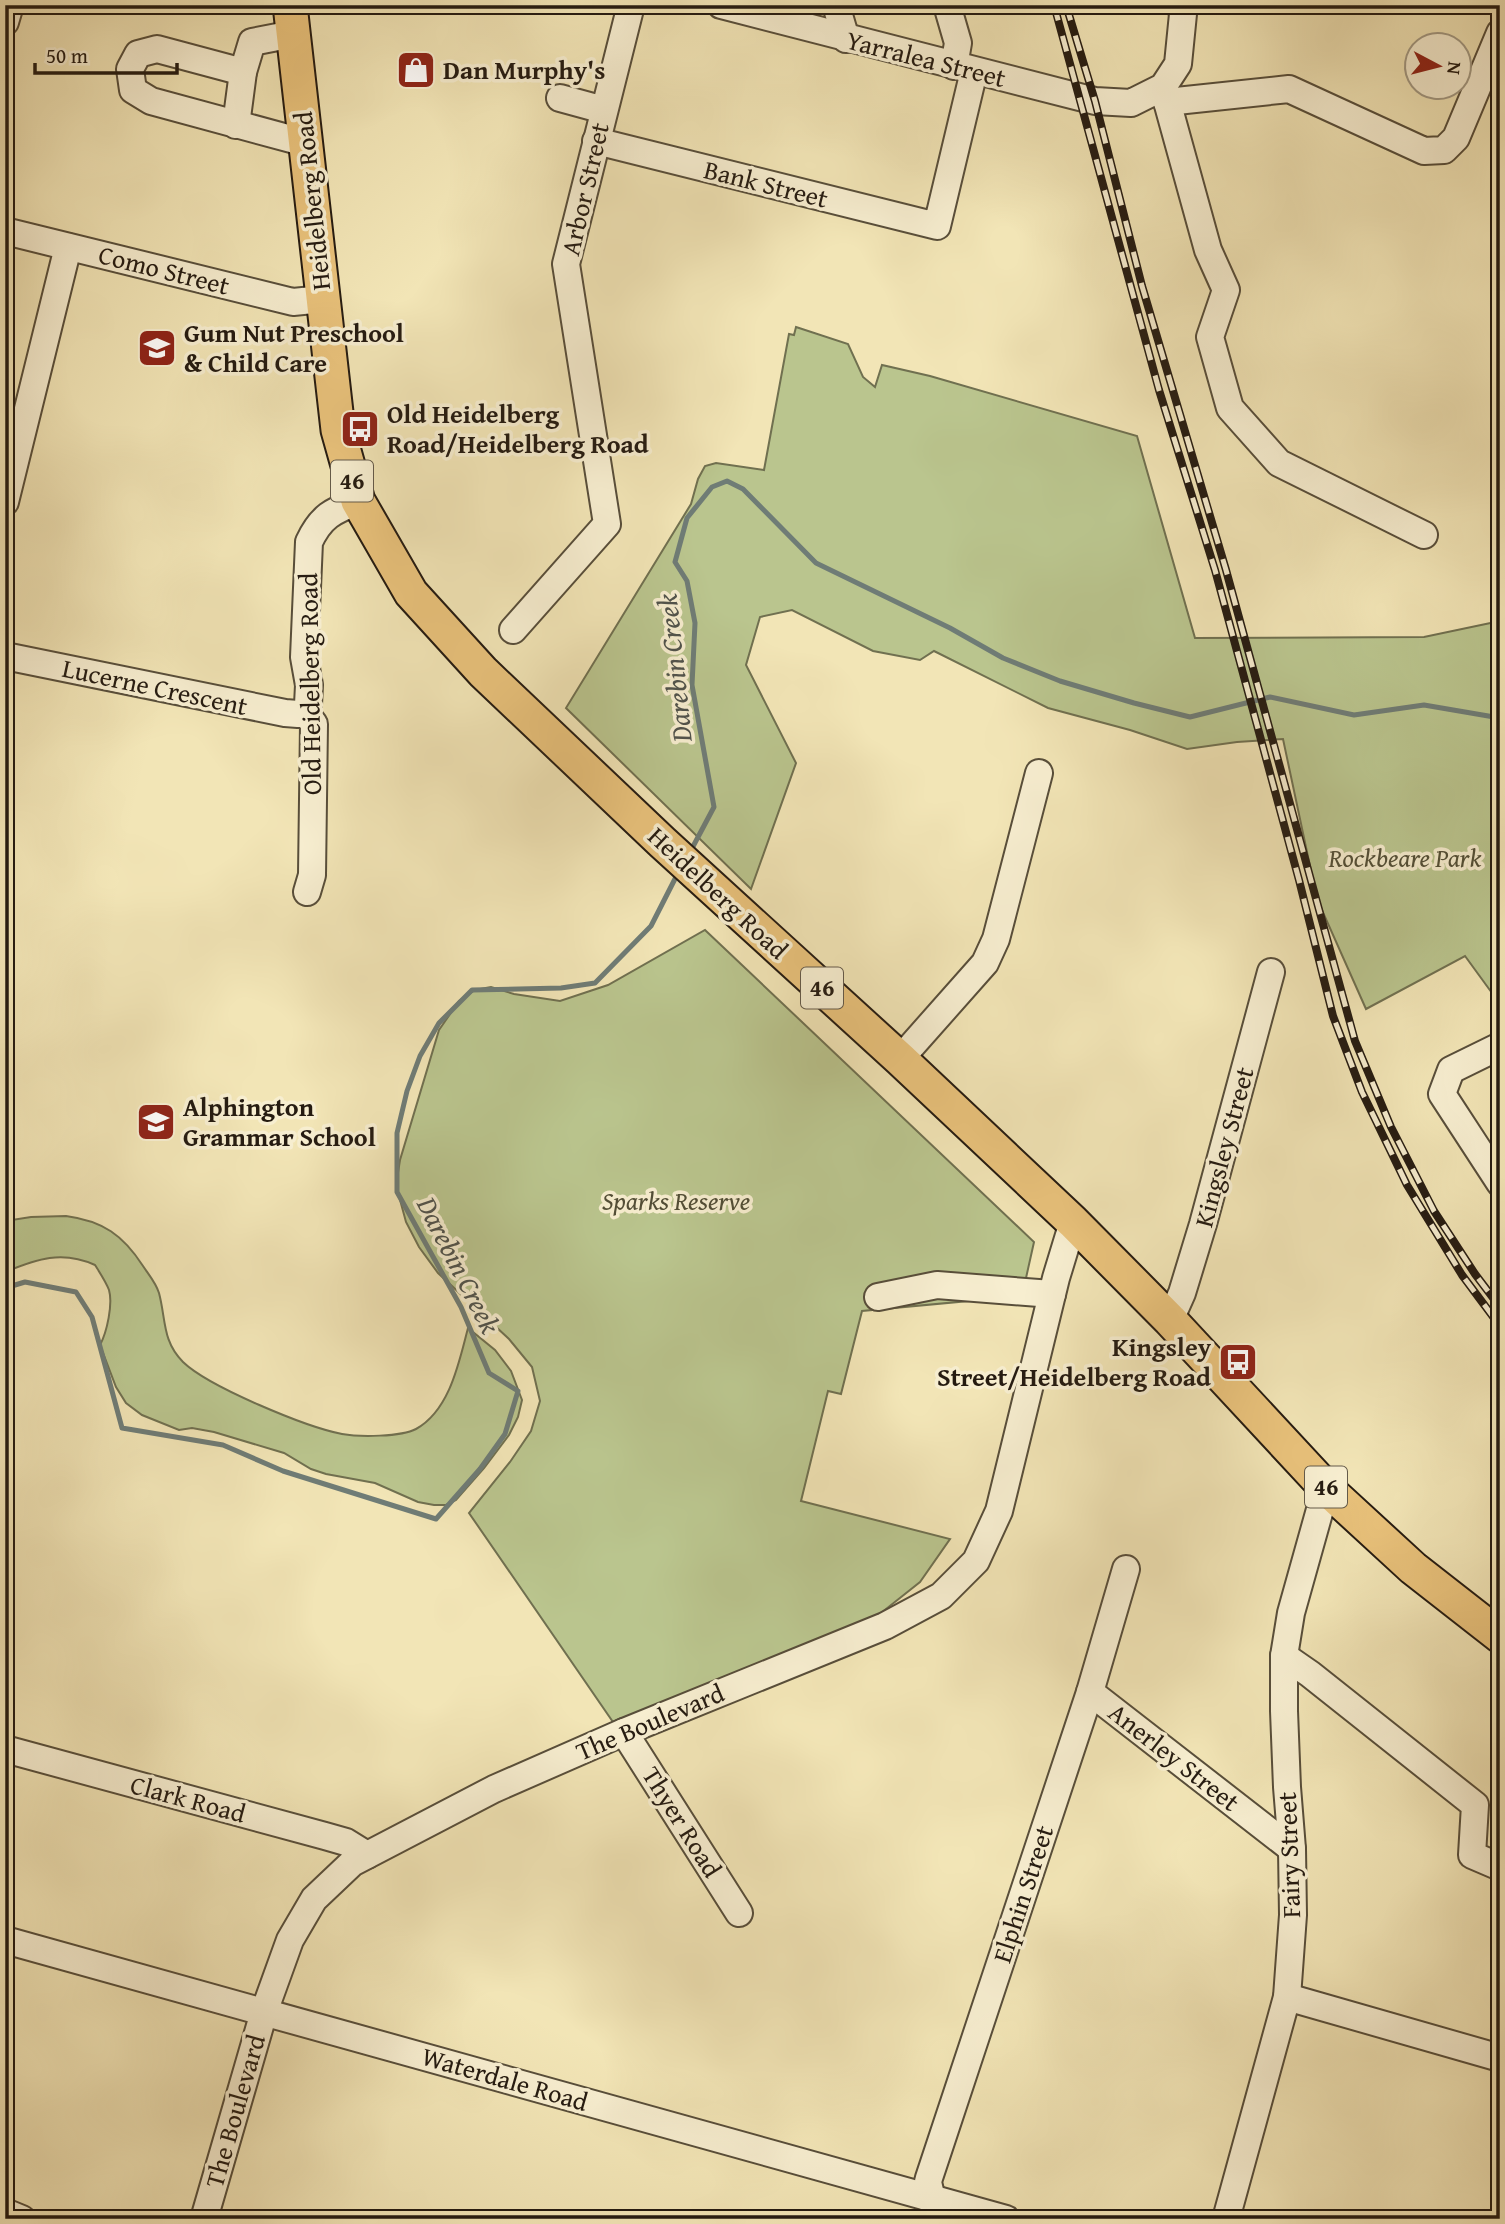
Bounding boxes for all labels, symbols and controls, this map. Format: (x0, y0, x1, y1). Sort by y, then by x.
street label: Yarralea Street (842, 20, 1010, 97)
scale bar (35, 32, 177, 76)
north arrow (1404, 32, 1474, 102)
text: 50 m (46, 40, 88, 71)
shop icon: Dan Murphy's (395, 49, 437, 91)
place label: Dan Murphy's (443, 50, 606, 89)
text: N (1440, 60, 1470, 76)
street label: Heidelberg Road (283, 110, 340, 292)
street label: Arbor Street (550, 119, 619, 259)
street label: Bank Street (700, 149, 832, 218)
street label: Como Street (95, 234, 234, 305)
place label: Gum Nut Preschool & Child Care (184, 313, 404, 382)
school or university icon: Gum Nut Preschool & Child Care (136, 327, 178, 369)
place label: Old Heidelberg Road/Heidelberg Road (387, 394, 649, 463)
bus stop icon: Old Heidelberg Road/Heidelberg Road (339, 408, 381, 450)
road number: 46 (331, 460, 373, 502)
street label: Old Heidelberg Road (288, 572, 331, 795)
water label: Darebin Creek (645, 592, 702, 745)
street label: Lucerne Crescent (59, 648, 251, 725)
street label: Heidelberg Road (639, 817, 797, 968)
park label: Rockbeare Park (1328, 838, 1482, 877)
road number: 46 (801, 968, 843, 1008)
street label: Kingsley Street (1183, 1062, 1264, 1231)
place label: Alphington Grammar School (183, 1087, 376, 1156)
school or university icon: Alphington Grammar School (135, 1101, 177, 1143)
park label: Sparks Reserve (602, 1181, 750, 1220)
water label: Darebin Creek (407, 1188, 512, 1341)
place label: Kingsley Street/Heidelberg Road (937, 1327, 1212, 1396)
bus stop icon: Kingsley Street/Heidelberg Road (1217, 1341, 1259, 1383)
road number: 46 (1305, 1466, 1347, 1507)
street label: The Boulevard (570, 1673, 730, 1770)
street label: Anerley Street (1100, 1693, 1248, 1820)
street label: Thyer Road (633, 1759, 732, 1885)
street label: Clark Road (126, 1764, 250, 1833)
street label: Fairy Street (1267, 1791, 1310, 1919)
street label: Elphin Street (982, 1820, 1063, 1968)
street label: The Boulevard (194, 2030, 275, 2192)
street label: Waterdale Road (418, 2036, 593, 2121)

